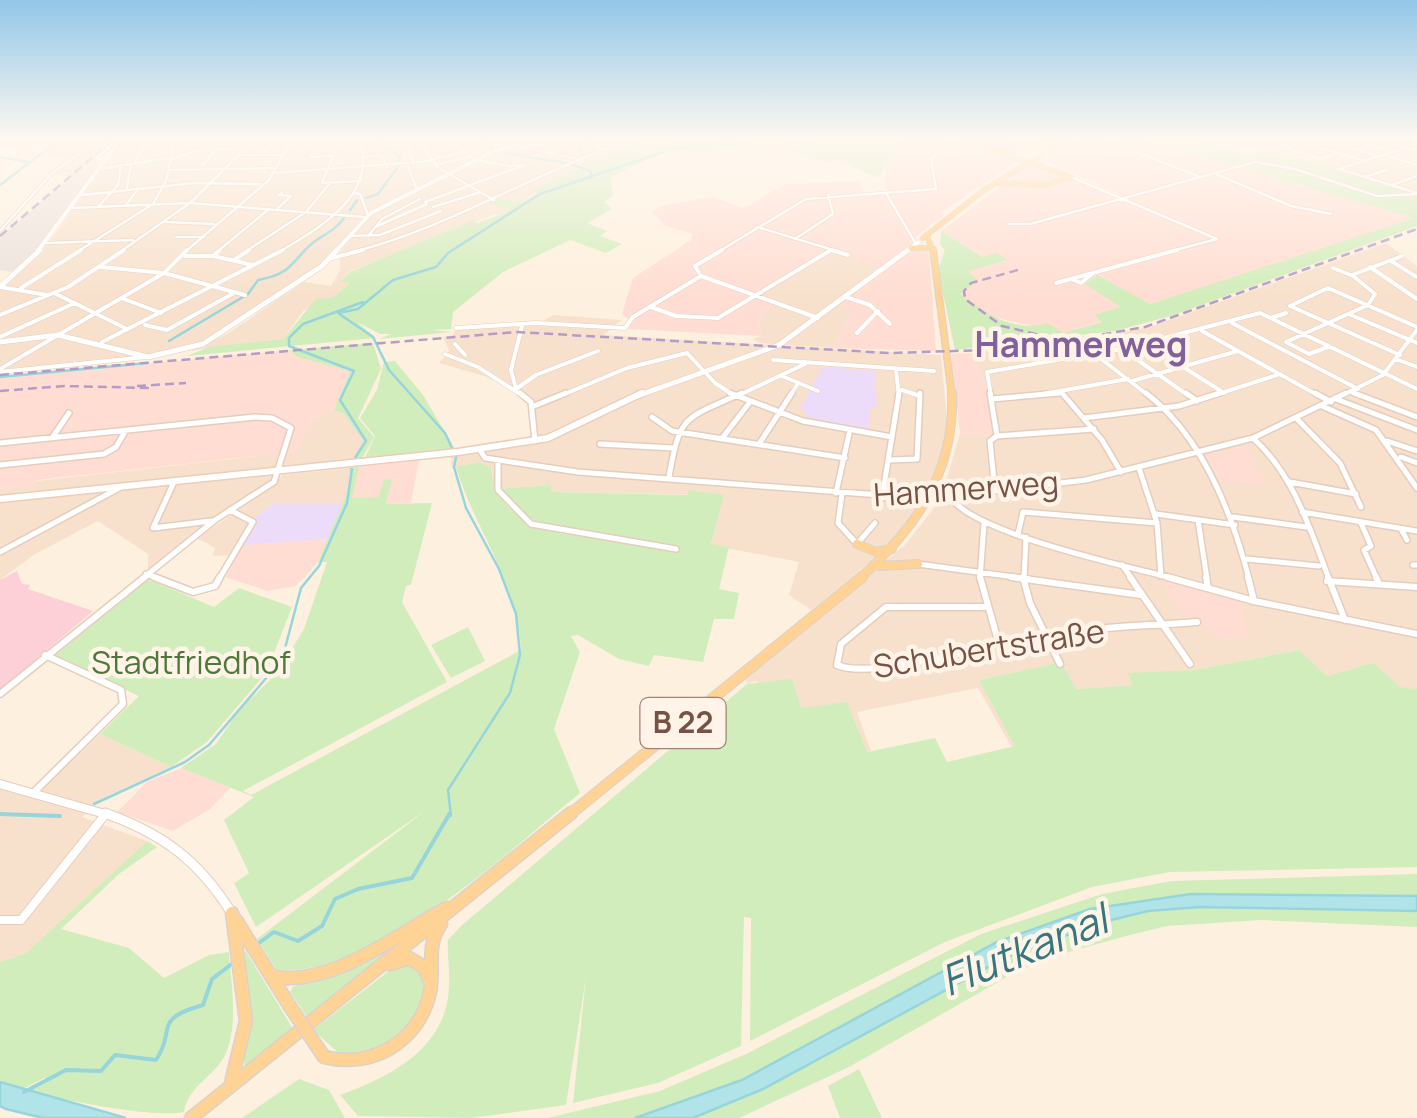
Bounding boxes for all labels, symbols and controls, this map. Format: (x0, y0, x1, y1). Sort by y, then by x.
district label: Hammerweg (974, 320, 1188, 368)
street label: Hammerweg (872, 460, 1060, 516)
street label: Schubertstraße (870, 608, 1108, 688)
park label: Stadtfriedhof (91, 640, 291, 684)
road number: B 22 (640, 698, 726, 748)
water label: Flutkanal (932, 887, 1120, 1009)

